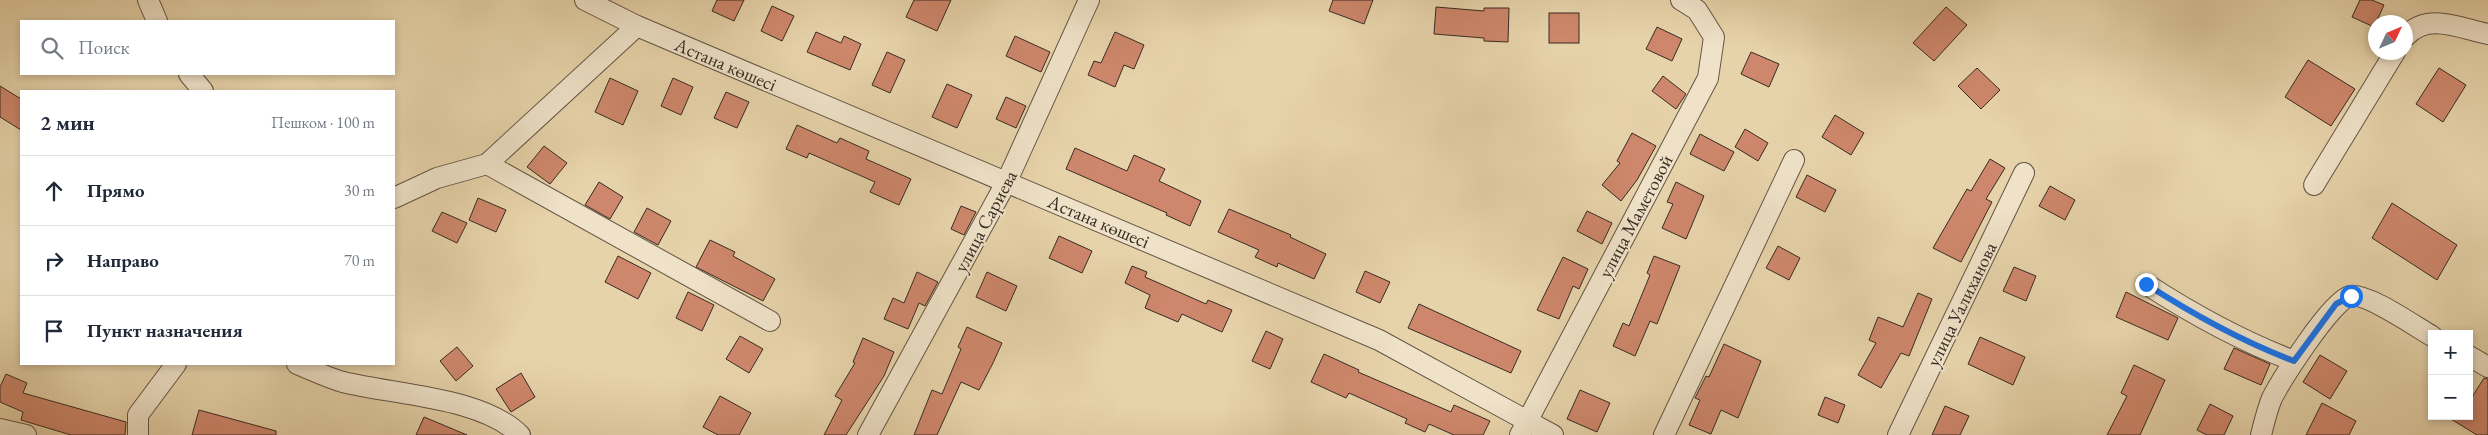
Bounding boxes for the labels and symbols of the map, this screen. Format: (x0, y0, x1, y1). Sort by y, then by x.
north arrow (2368, 15, 2413, 60)
street label: Астана көшесі (670, 31, 781, 97)
street label: улица Маметовой (1592, 150, 1679, 282)
street label: улица Сариева (948, 165, 1023, 277)
street label: Астана көшесі (1043, 188, 1154, 254)
street label: улица Уалиханова (1921, 237, 2003, 371)
route end (2135, 273, 2158, 296)
route start (2340, 285, 2363, 308)

